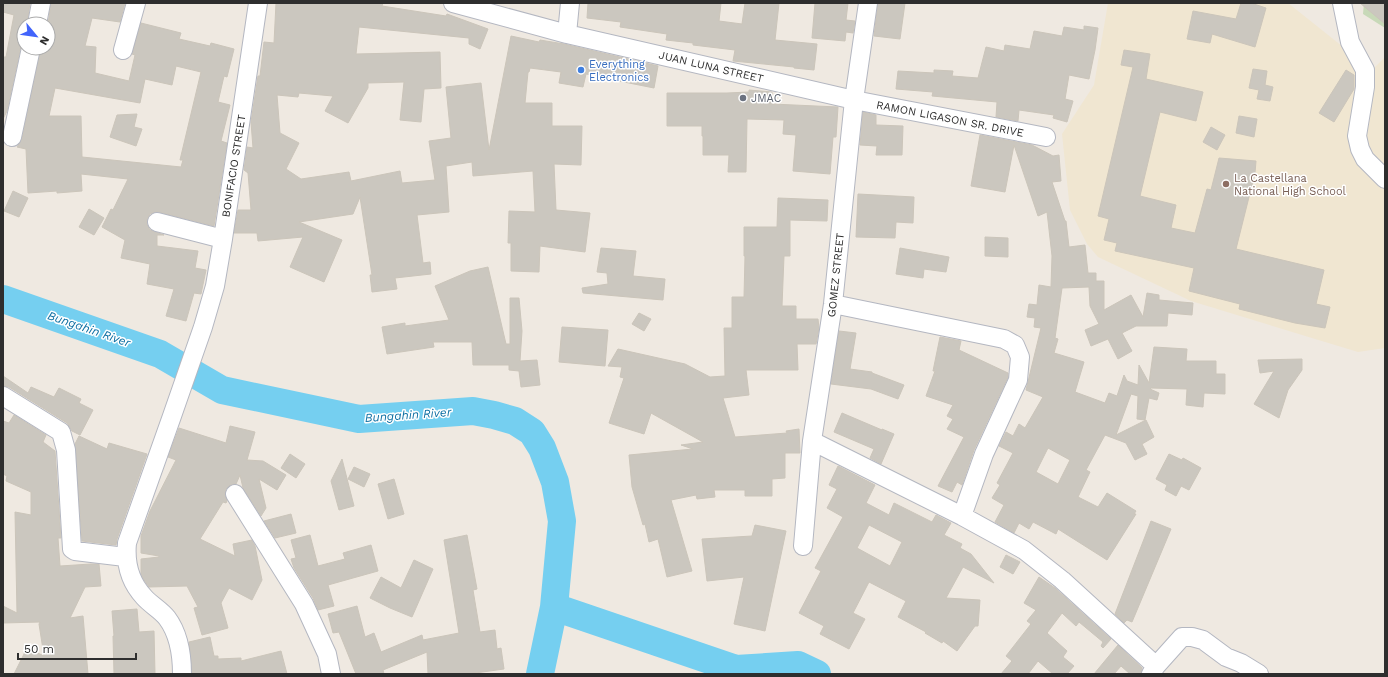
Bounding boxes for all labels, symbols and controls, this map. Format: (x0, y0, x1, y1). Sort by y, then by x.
north arrow (16, 16, 56, 56)
text: N (37, 34, 52, 47)
street label: JUAN LUNA STREET (657, 49, 765, 85)
place label: Everything Electronics (589, 58, 649, 84)
marker: Everything Electronics (576, 65, 586, 75)
place label: JMAC (751, 92, 782, 105)
marker: JMAC (738, 93, 748, 103)
street label: RAMON LIGASON SR. DRIVE (875, 98, 1025, 140)
street label: BONIFACIO STREET (219, 113, 249, 218)
place label: La Castellana National High School (1234, 172, 1347, 198)
marker: La Castellana National High School (1221, 179, 1231, 189)
street label: GOMEZ STREET (825, 232, 847, 318)
water label: Bungahin River (46, 308, 134, 350)
water label: Bungahin River (364, 405, 453, 425)
scale bar (18, 635, 136, 661)
text: 50 m (24, 642, 54, 656)

